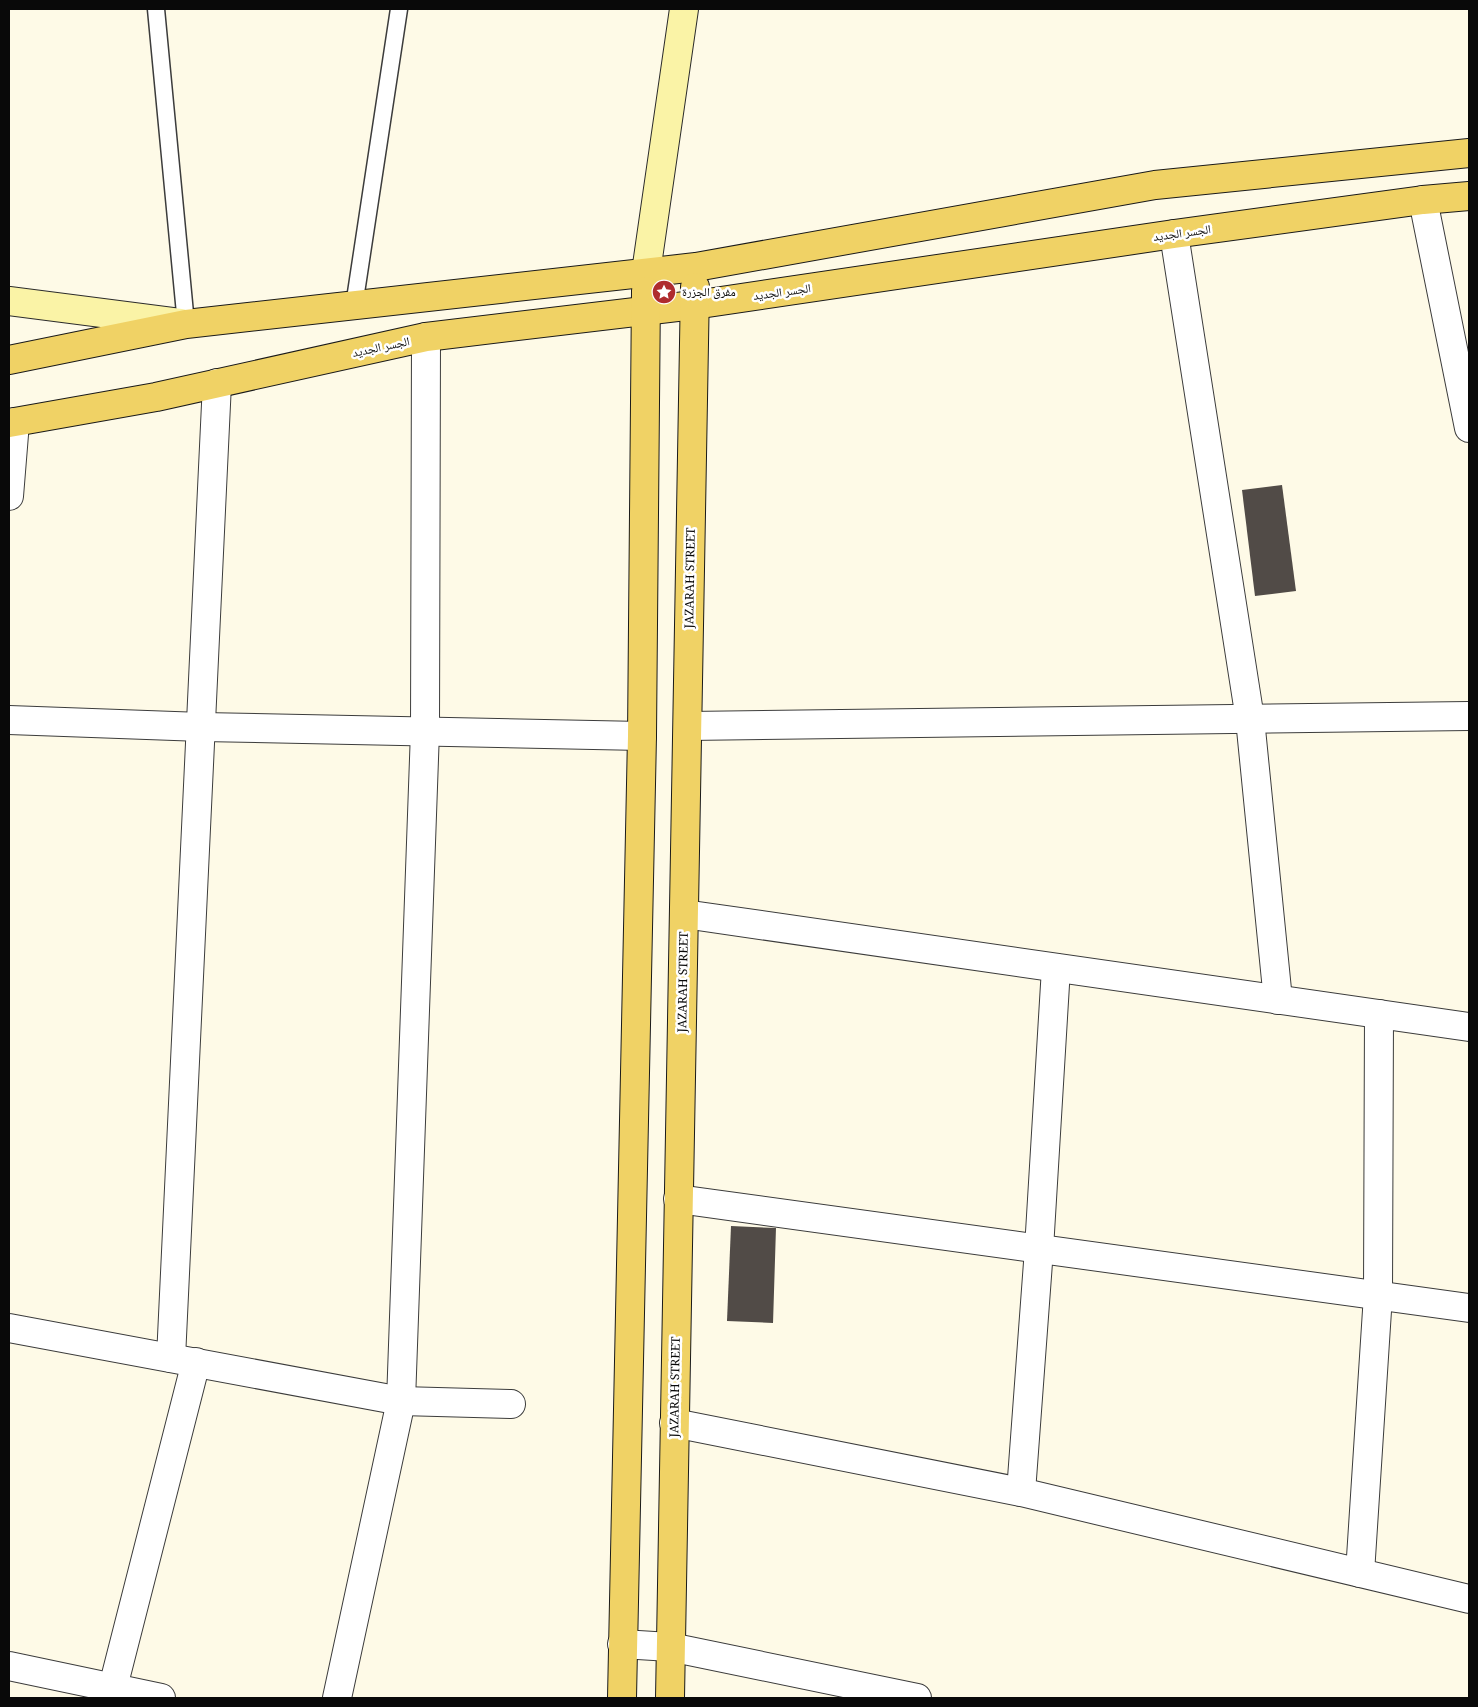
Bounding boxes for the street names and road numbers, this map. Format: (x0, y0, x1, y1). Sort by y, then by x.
street label: الجسر الجديد (1152, 220, 1212, 245)
street label: الجسر الجديد (752, 279, 812, 304)
street label: الجسر الجديد (351, 332, 411, 361)
street label: JAZARAH STREET (680, 527, 699, 630)
street label: JAZARAH STREET (673, 931, 692, 1034)
street label: JAZARAH STREET (665, 1336, 684, 1439)

